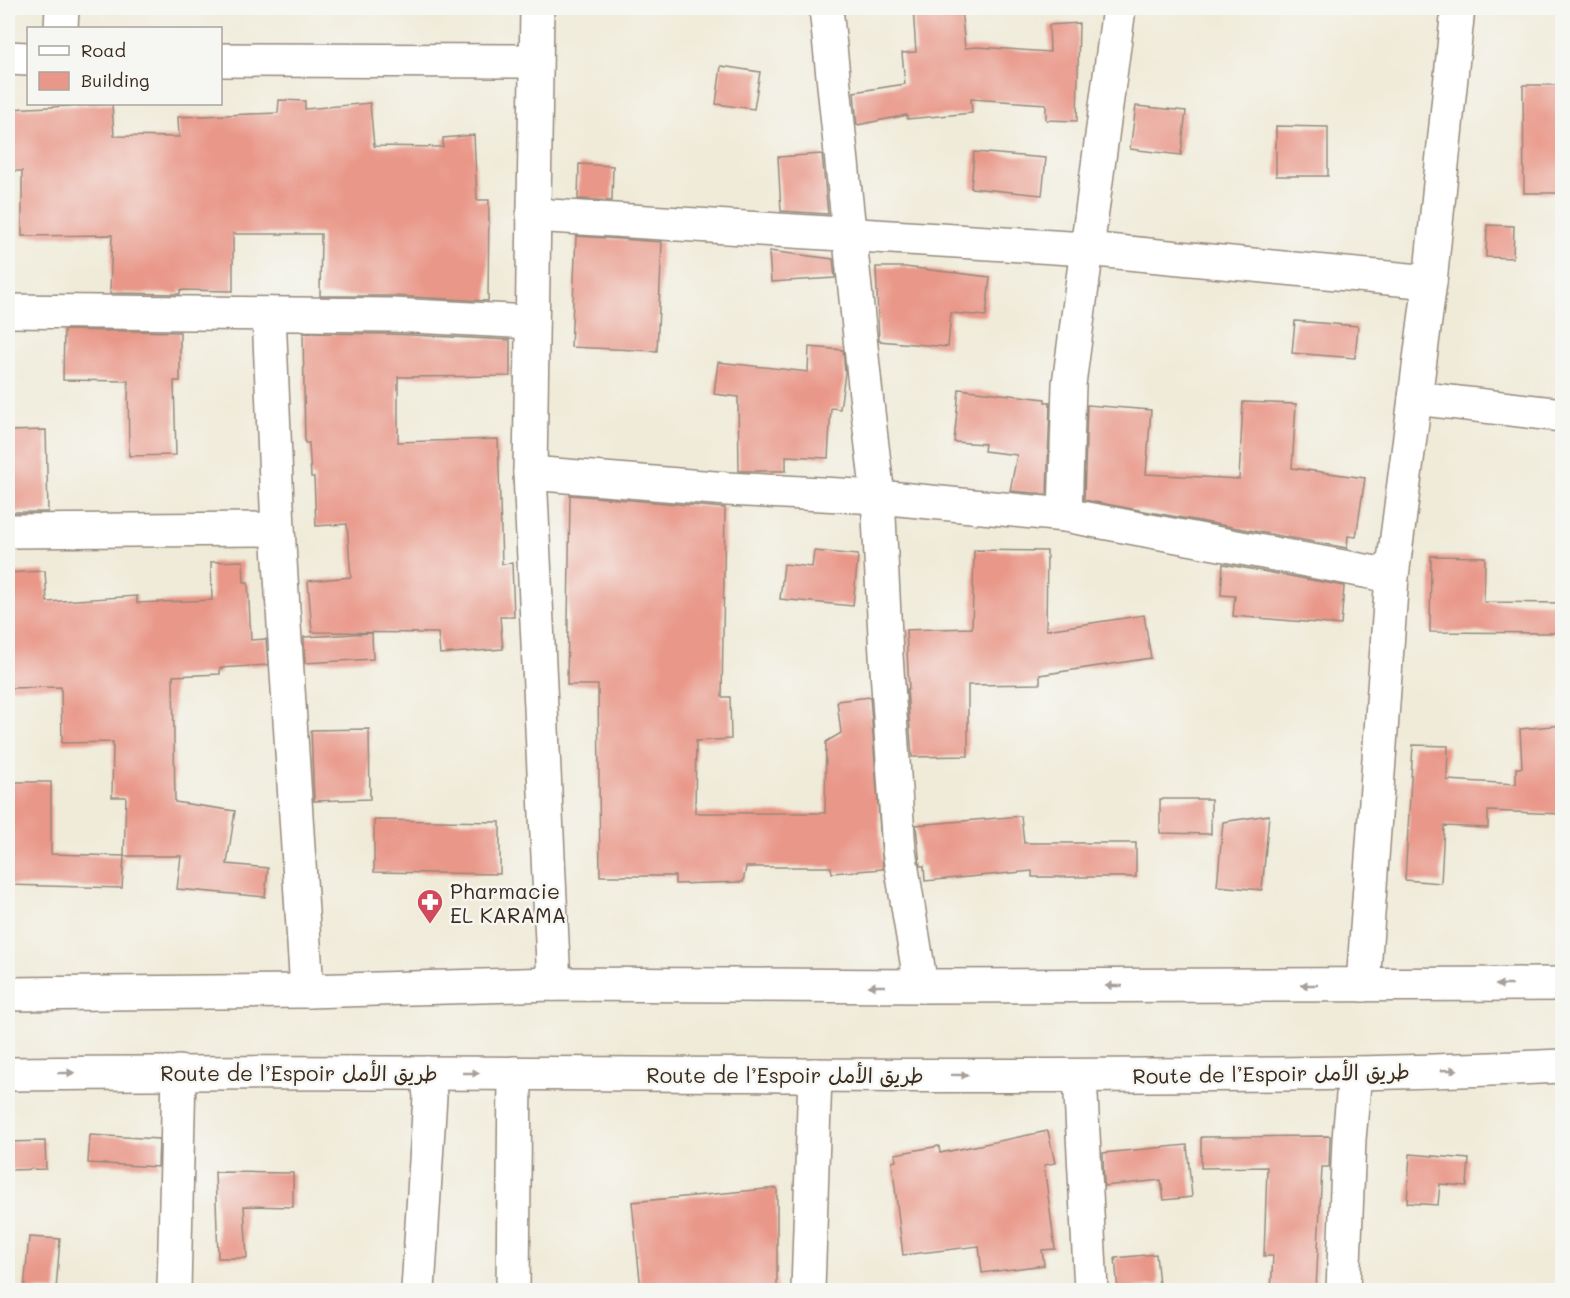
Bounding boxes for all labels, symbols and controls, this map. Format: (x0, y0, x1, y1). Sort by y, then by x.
legend (27, 27, 222, 105)
text: Road (81, 38, 126, 62)
text: Building (81, 68, 149, 92)
place label: Pharmacie EL KARAMA (450, 877, 566, 928)
pharmacy icon: Pharmacie EL KARAMA (415, 887, 445, 925)
one-way arrow (1300, 980, 1319, 990)
one-way arrow (1495, 980, 1514, 990)
one-way arrow (868, 981, 887, 991)
one-way arrow (1105, 981, 1124, 991)
street label: Route de l’Espoir طريق الأمل (1132, 1057, 1410, 1089)
street label: Route de l’Espoir طريق الأمل (160, 1059, 438, 1086)
street label: Route de l’Espoir طريق الأمل (646, 1061, 924, 1088)
one-way arrow (1439, 1065, 1458, 1075)
one-way arrow (56, 1068, 75, 1078)
one-way arrow (461, 1068, 480, 1078)
one-way arrow (950, 1070, 969, 1080)

